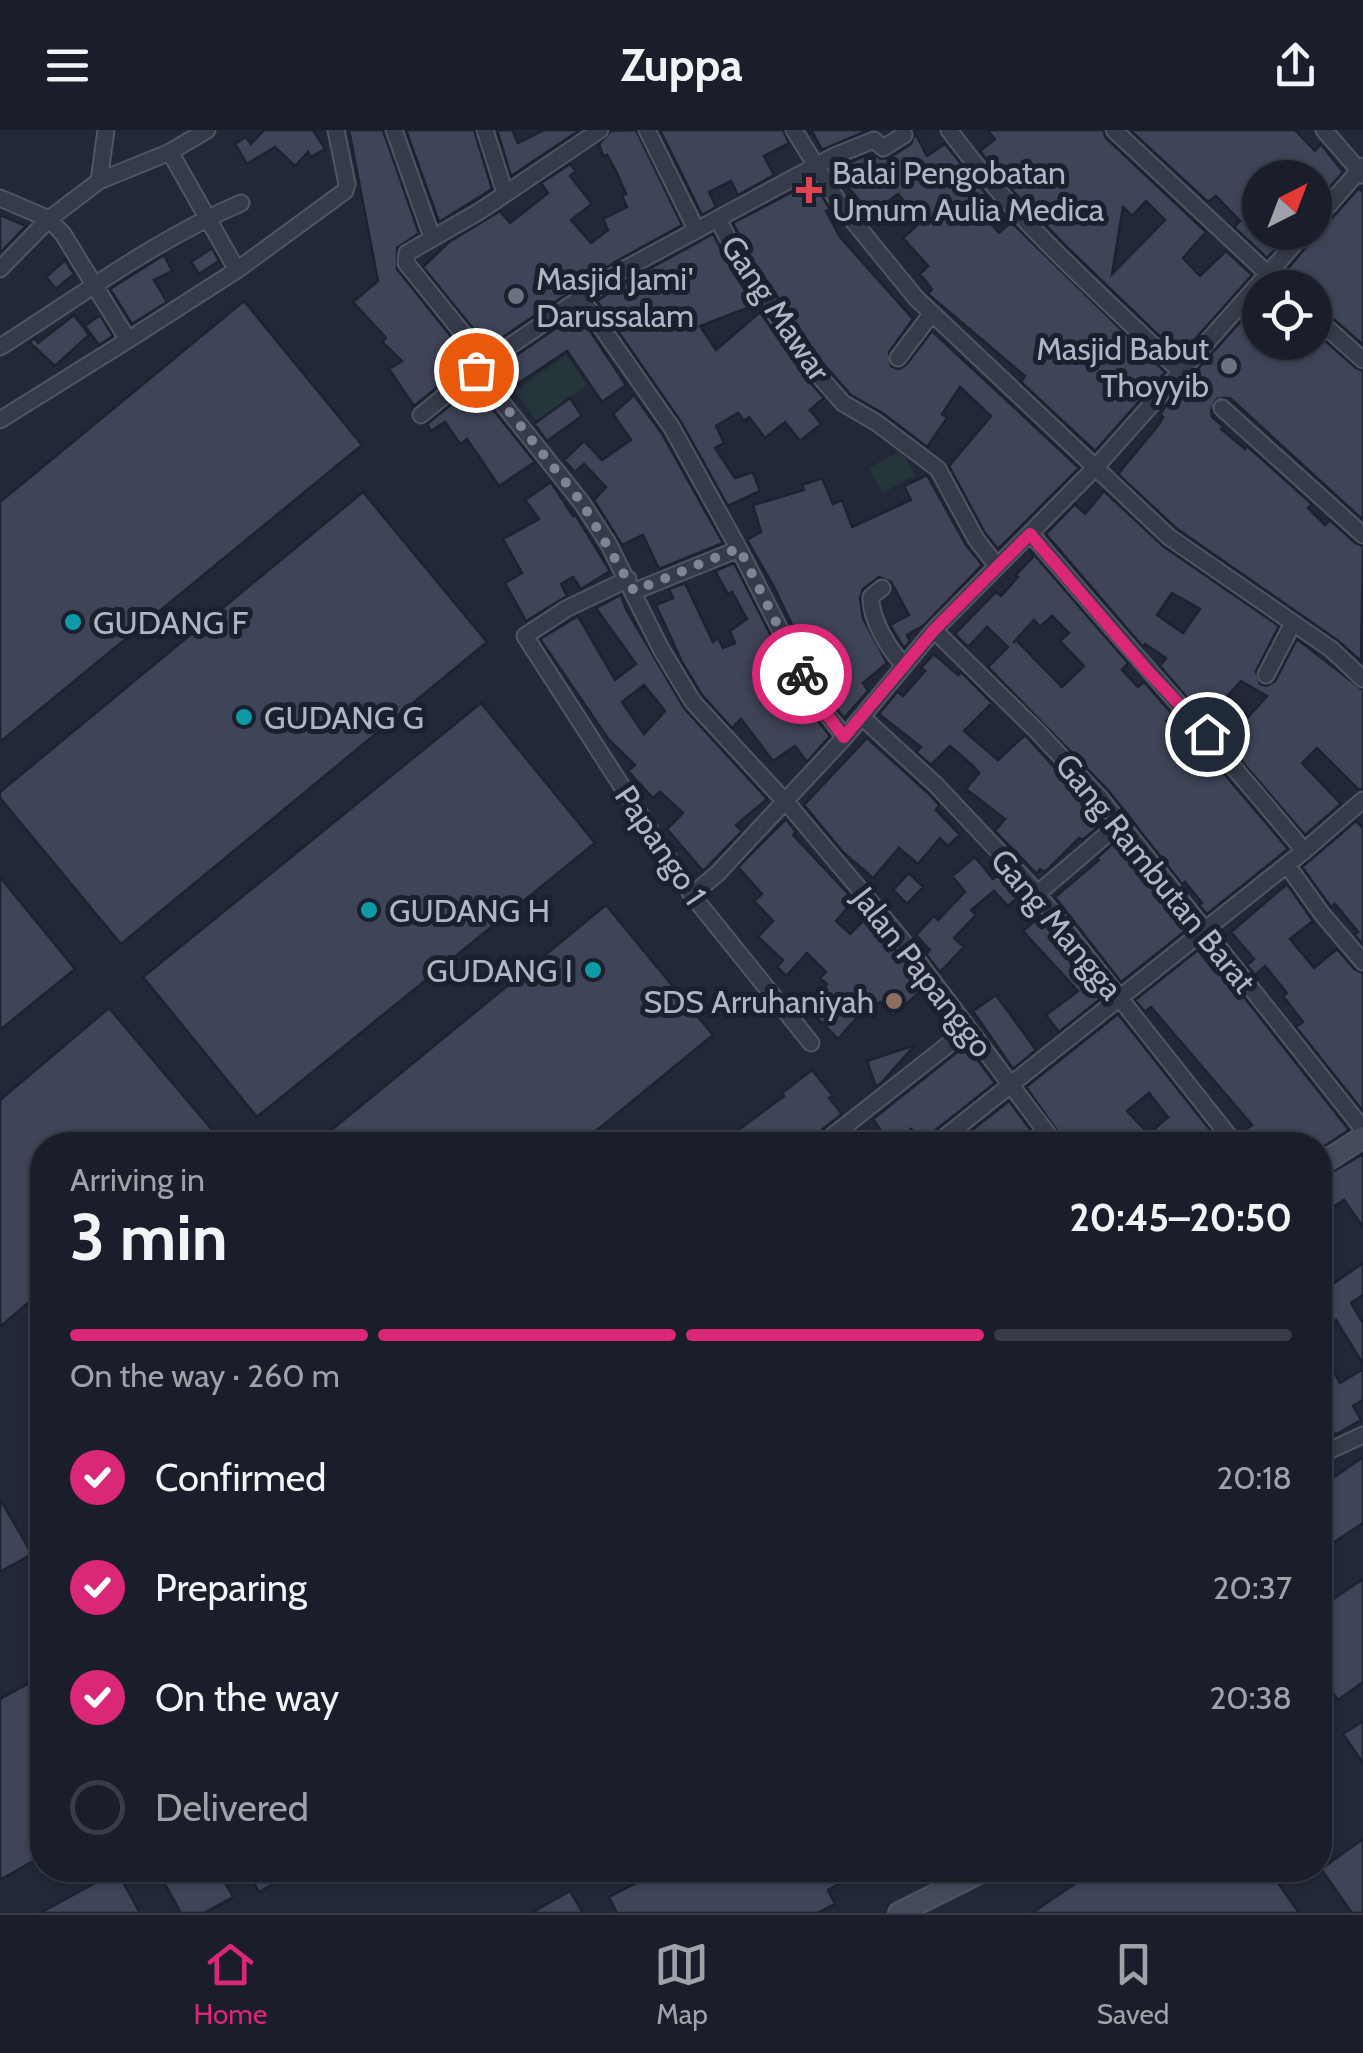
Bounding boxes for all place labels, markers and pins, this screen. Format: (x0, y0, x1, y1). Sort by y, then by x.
place label: Balai Pengobatan Umum Aulia Medica (832, 153, 1105, 229)
marker: Balai Pengobatan Umum Aulia Medica (796, 177, 822, 203)
place label: Masjid Jami' Darussalam (536, 259, 694, 335)
marker: Masjid Jami' Darussalam (505, 285, 527, 307)
pin (434, 328, 519, 413)
place label: Masjid Babut Thoyyib (1036, 329, 1209, 405)
marker: Masjid Babut Thoyyib (1218, 355, 1240, 377)
place label: GUDANG F (93, 603, 248, 642)
marker: GUDANG F (62, 611, 84, 633)
pin (1165, 692, 1250, 777)
place label: GUDANG G (264, 698, 424, 737)
marker: GUDANG G (233, 706, 255, 728)
place label: GUDANG H (389, 891, 550, 930)
marker: GUDANG H (358, 899, 380, 921)
place label: GUDANG I (426, 951, 573, 990)
marker: GUDANG I (582, 959, 604, 981)
place label: SDS Arruhaniyah (643, 982, 874, 1021)
marker: SDS Arruhaniyah (883, 990, 905, 1012)

